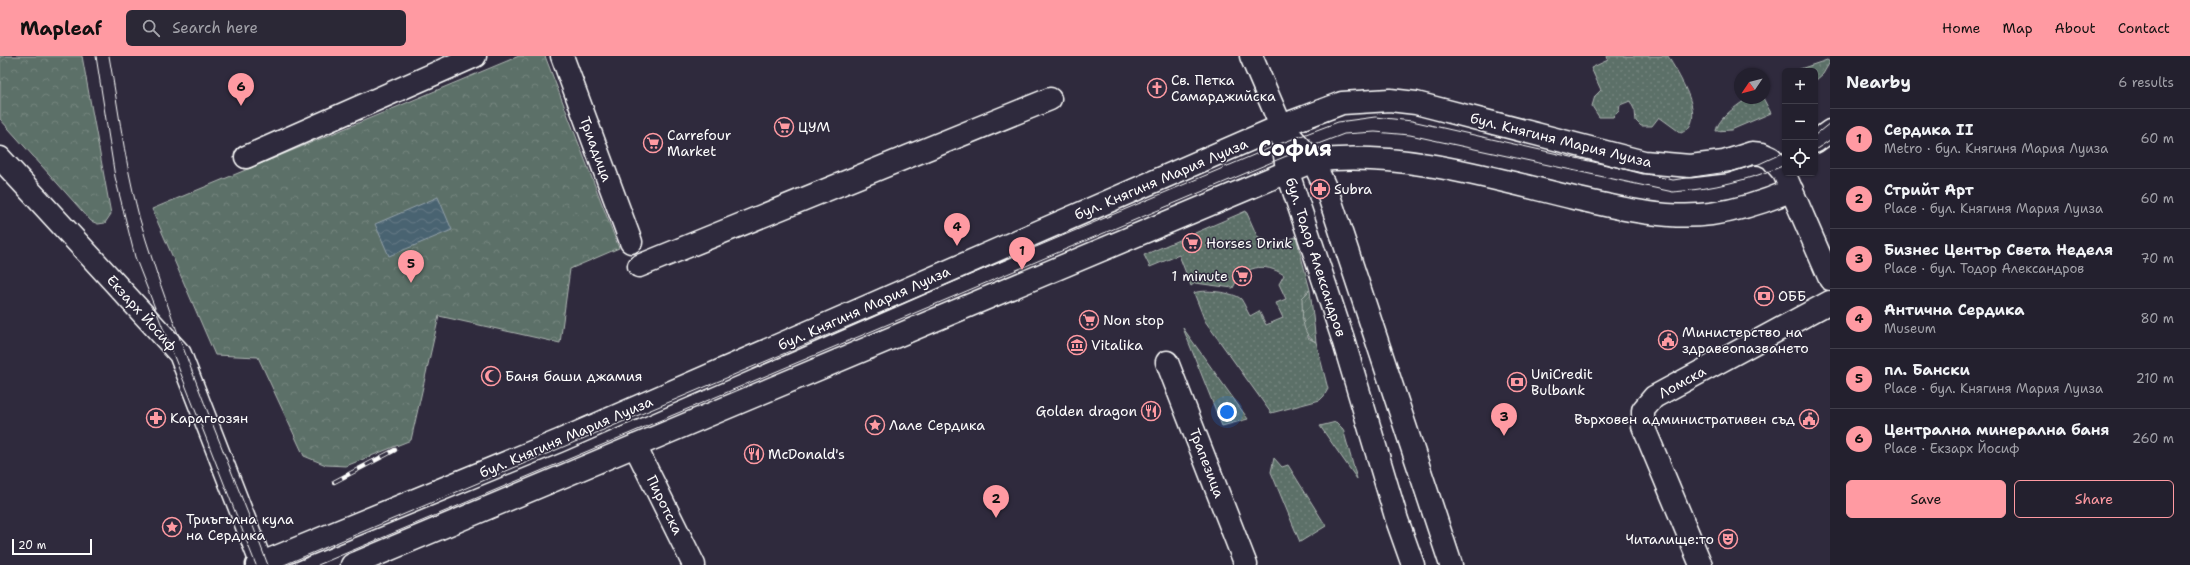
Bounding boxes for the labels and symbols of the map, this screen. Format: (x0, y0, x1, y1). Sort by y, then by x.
north arrow (1734, 68, 1770, 104)
place label: Св. Петка Самарджийска (1171, 71, 1276, 105)
pin: 6 (228, 73, 254, 106)
church icon: Св. Петка Самарджийска (1146, 77, 1168, 99)
street label: бул. Княгиня Мария Луиза (1468, 109, 1654, 171)
street label: Триадица (576, 114, 616, 184)
supermarket icon: ЦУМ (773, 116, 795, 138)
place label: ЦУМ (798, 118, 830, 136)
place label: Carrefour Market (667, 126, 732, 160)
supermarket icon: Carrefour Market (642, 132, 664, 154)
street label: бул. Княгиня Мария Луиза (1072, 134, 1251, 224)
district label: София (1258, 134, 1332, 163)
street label: бул. Тодор Александров (1282, 175, 1350, 339)
pharmacy icon: Subra (1309, 178, 1331, 200)
place label: Subra (1334, 180, 1372, 198)
pin: 4 (944, 213, 970, 246)
supermarket icon: Horses Drink (1181, 232, 1203, 254)
place label: Horses Drink (1206, 234, 1292, 252)
pin: 1 (1009, 237, 1035, 270)
pin: 5 (398, 250, 424, 283)
street label: бул. Княгиня Мария Луиза (775, 262, 953, 354)
supermarket icon: 1 minute (1231, 265, 1253, 287)
place label: 1 minute (1172, 267, 1228, 285)
street label: Екзарх Йосиф (103, 271, 181, 355)
bank icon: ОББ (1753, 285, 1775, 307)
place label: ОББ (1778, 287, 1806, 305)
supermarket icon: Non stop (1078, 309, 1100, 331)
place label: Non stop (1103, 311, 1164, 329)
place label: Министерство на здравеопазването (1682, 323, 1809, 357)
public building icon: Министерство на здравеопазването (1657, 329, 1679, 351)
museum icon: Vitalika (1066, 334, 1088, 356)
place label: Vitalika (1091, 336, 1143, 354)
street label: Ломска (1655, 362, 1709, 402)
mosque icon: Баня баши джамия (480, 365, 502, 387)
place label: UniCredit Bulbank (1531, 365, 1593, 399)
place label: Баня баши джамия (505, 367, 643, 385)
bank icon: UniCredit Bulbank (1506, 371, 1528, 393)
street label: бул. Княгиня Мария Луиза (477, 392, 656, 482)
restaurant icon: Golden dragon (1140, 400, 1162, 422)
place label: Golden dragon (1036, 402, 1137, 420)
your location (1217, 402, 1237, 422)
pin: 3 (1491, 403, 1517, 436)
pharmacy icon: Карагьозян (145, 407, 167, 429)
public building icon: Върховен административен съд (1798, 408, 1820, 430)
place label: Карагьозян (170, 409, 248, 427)
place label: Върховен административен съд (1574, 410, 1795, 428)
place icon: Лале Сердика (864, 414, 886, 436)
place label: Лале Сердика (889, 416, 985, 434)
street label: Трапезица (1186, 426, 1229, 501)
restaurant icon: McDonald's (743, 443, 765, 465)
place label: McDonald's (768, 445, 845, 463)
street label: Пиротска (643, 472, 687, 538)
pin: 2 (983, 485, 1009, 518)
place label: Триъгълна кула на Сердика (186, 510, 294, 544)
place icon: Триъгълна кула на Сердика (161, 516, 183, 538)
theatre icon: Читалище:то (1717, 528, 1739, 550)
place label: Читалище:то (1626, 530, 1714, 548)
scale bar (12, 537, 92, 556)

